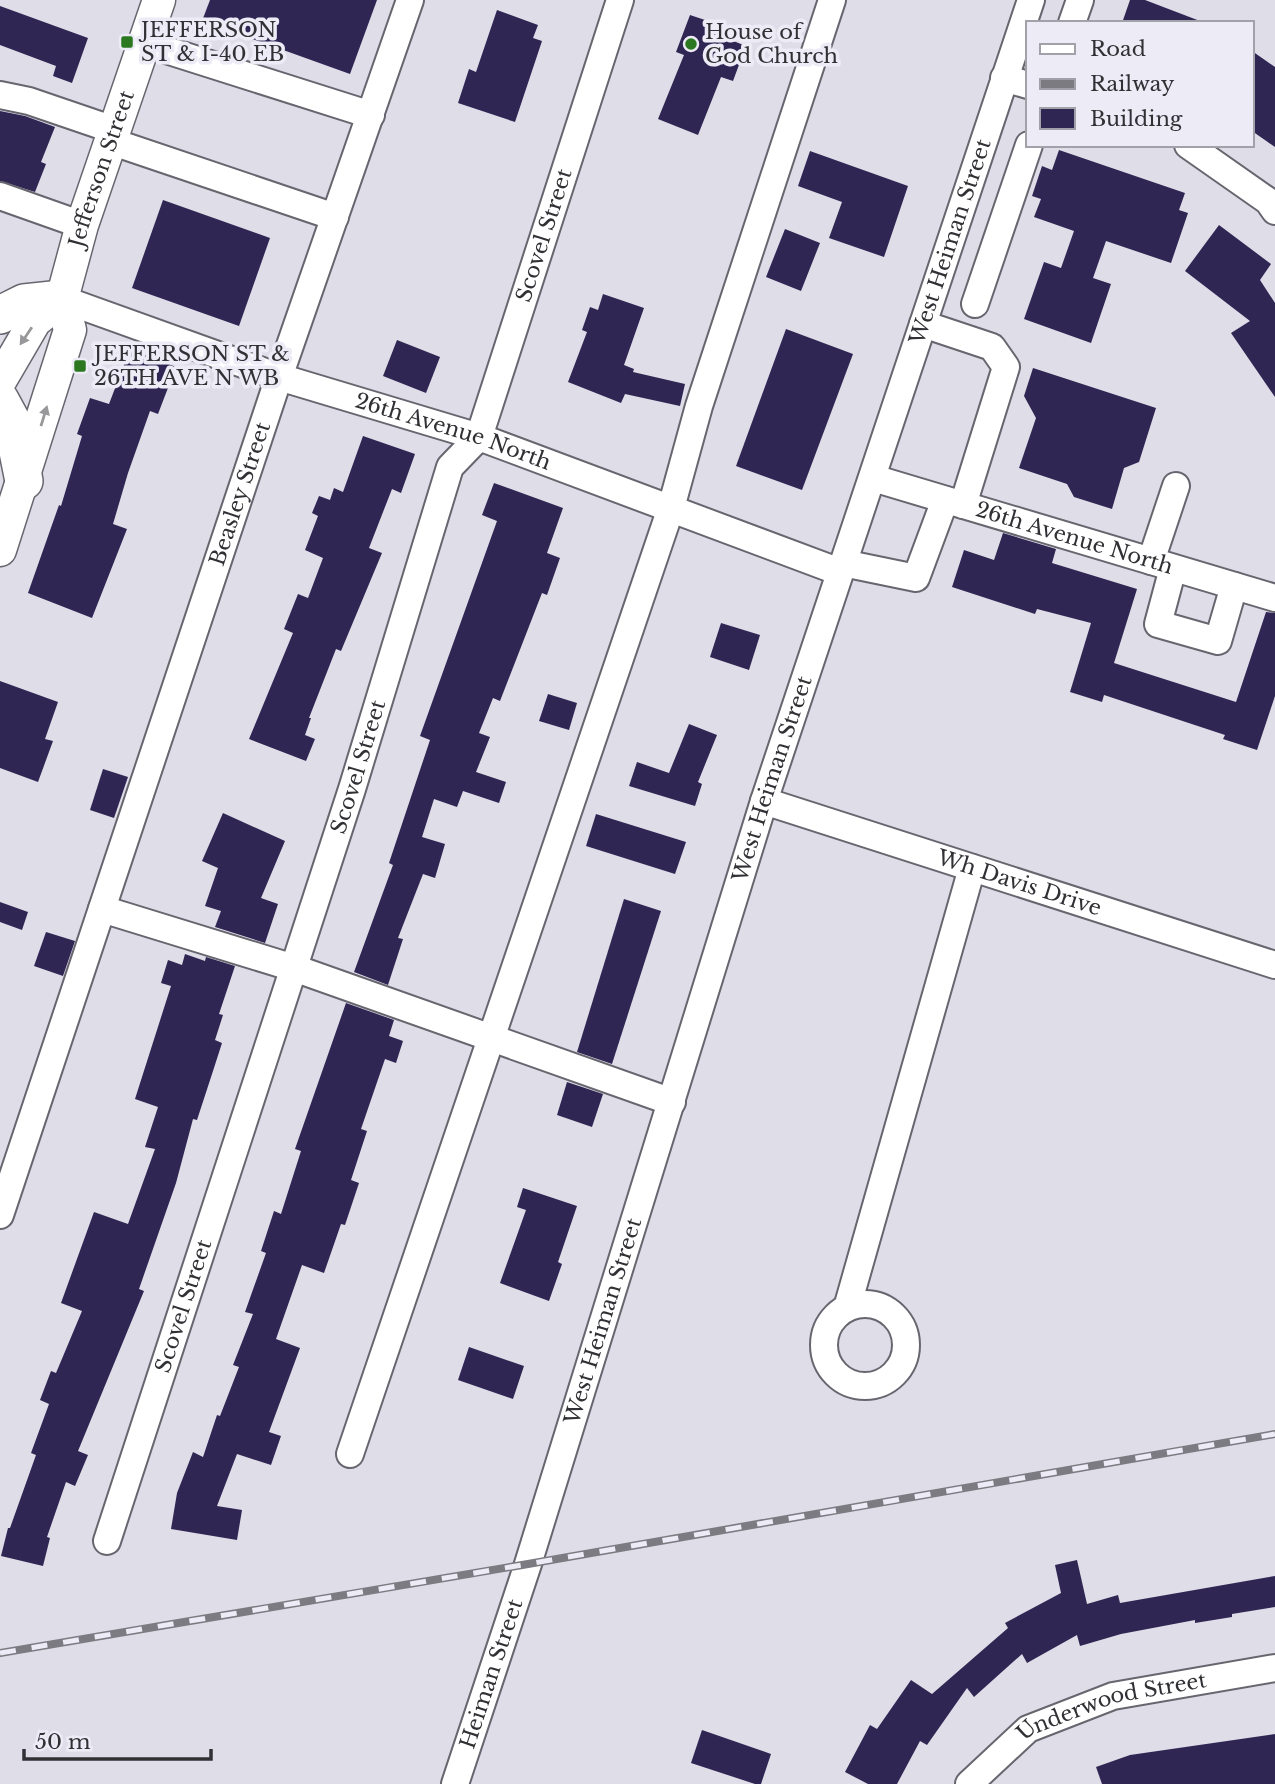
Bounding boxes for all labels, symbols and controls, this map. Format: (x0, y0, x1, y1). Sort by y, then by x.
place label: JEFFERSON ST & I-40 EB (138, 17, 284, 67)
place label: House of God Church (705, 19, 838, 69)
legend (1026, 21, 1254, 147)
marker: JEFFERSON ST & I-40 EB (119, 34, 135, 50)
marker: House of God Church (683, 36, 699, 52)
text: Road (1090, 36, 1146, 62)
text: Railway (1090, 71, 1175, 97)
street label: Jefferson Street (63, 87, 140, 253)
text: Building (1090, 106, 1183, 132)
street label: West Heiman Street (904, 136, 997, 349)
street label: Scovel Street (510, 165, 578, 305)
one-way arrow (19, 326, 32, 345)
place label: JEFFERSON ST & 26TH AVE N WB (91, 341, 290, 391)
marker: JEFFERSON ST & 26TH AVE N WB (72, 358, 88, 374)
street label: 26th Avenue North (352, 388, 555, 476)
one-way arrow (39, 405, 49, 426)
street label: Beasley Street (204, 419, 276, 569)
street label: 26th Avenue North (972, 496, 1176, 580)
street label: West Heiman Street (727, 673, 818, 886)
street label: Scovel Street (325, 697, 391, 837)
street label: Wh Davis Drive (933, 844, 1105, 921)
street label: West Heiman Street (559, 1215, 647, 1429)
street label: Scovel Street (150, 1236, 217, 1376)
street label: Heiman Street (455, 1596, 528, 1752)
street label: Underwood Street (1011, 1667, 1208, 1746)
scale bar (24, 1718, 212, 1762)
text: 50 m (35, 1729, 91, 1755)

